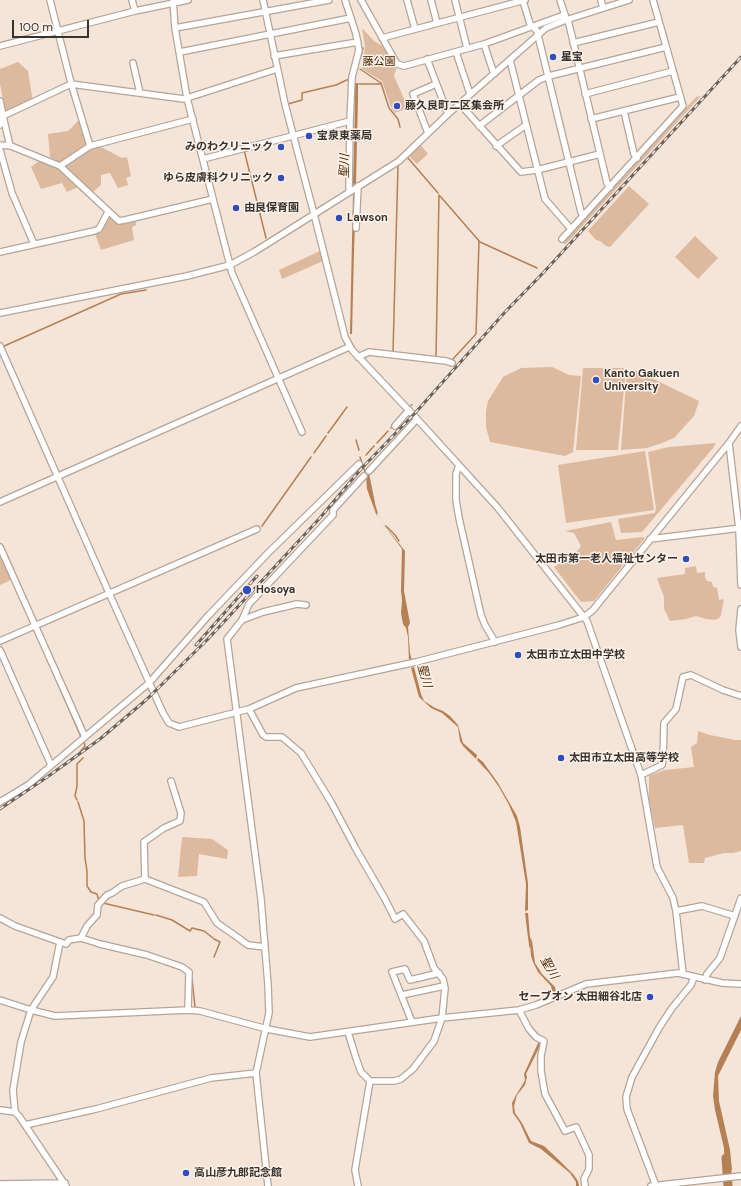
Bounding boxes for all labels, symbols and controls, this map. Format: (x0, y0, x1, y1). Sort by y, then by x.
scale bar (14, 12, 91, 38)
text: 100 m (19, 19, 53, 35)
place label: 星宝 (561, 50, 583, 64)
marker: 星宝 (548, 52, 558, 62)
park label: 藤公園 (363, 55, 395, 69)
place label: 藤久良町二区集会所 (405, 99, 504, 113)
marker: 藤久良町二区集会所 (392, 101, 402, 111)
place label: 宝泉東薬局 (317, 129, 372, 143)
marker: 宝泉東薬局 (304, 131, 314, 141)
place label: みのわクリニック (185, 140, 273, 154)
marker: みのわクリニック (276, 142, 286, 152)
water label: 聖川 (338, 154, 352, 178)
place label: ゆら皮膚科クリニック (163, 171, 273, 185)
marker: ゆら皮膚科クリニック (276, 173, 286, 183)
place label: 由良保育園 (244, 201, 299, 215)
marker: 由良保育園 (231, 203, 241, 213)
place label: Lawson (347, 211, 388, 225)
marker: Lawson (334, 213, 344, 223)
place label: Kanto Gakuen University (604, 367, 679, 393)
marker: Kanto Gakuen University (591, 375, 601, 385)
place label: 太田市第一老人福祉センター (535, 552, 678, 566)
marker: 太田市第一老人福祉センター (681, 554, 691, 564)
place label: Hosoya (256, 583, 295, 597)
marker: Hosoya (241, 584, 253, 596)
place label: 太田市立太田中学校 (526, 648, 625, 662)
marker: 太田市立太田中学校 (513, 650, 523, 660)
water label: 聖川 (414, 662, 434, 690)
place label: 太田市立太田高等学校 (569, 751, 679, 765)
marker: 太田市立太田高等学校 (556, 753, 566, 763)
water label: 聖川 (537, 954, 561, 982)
place label: セーブオン 太田細谷北店 (518, 990, 642, 1004)
marker: セーブオン 太田細谷北店 (645, 992, 655, 1002)
place label: 高山彦九郎記念館 (194, 1166, 282, 1180)
marker: 高山彦九郎記念館 (181, 1168, 191, 1178)

